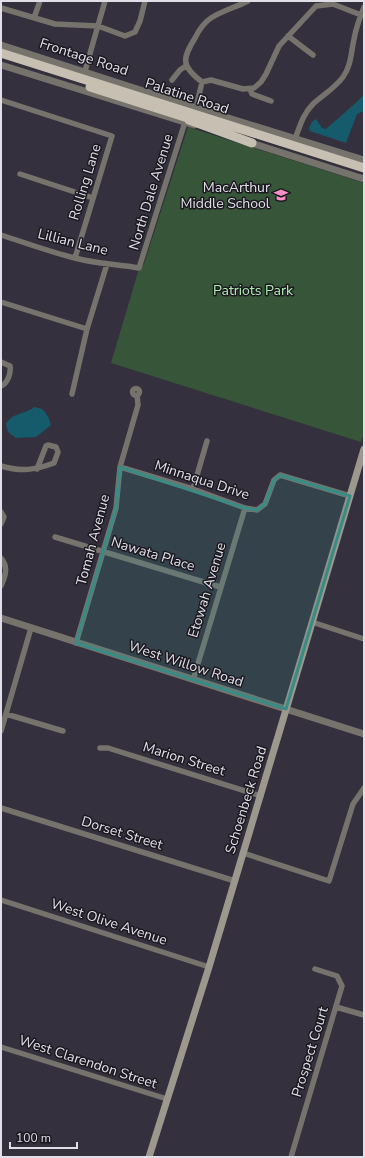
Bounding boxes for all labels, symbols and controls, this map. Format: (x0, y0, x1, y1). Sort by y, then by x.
street label: Frontage Road (37, 34, 131, 80)
street label: Palatine Road (143, 73, 231, 119)
street label: North Dale Avenue (124, 132, 178, 252)
street label: Rolling Lane (64, 142, 106, 222)
place label: MacArthur Middle School (181, 178, 271, 213)
school or university icon: MacArthur Middle School (273, 187, 289, 203)
street label: Lillian Lane (36, 224, 110, 260)
park label: Patriots Park (213, 281, 294, 300)
street label: Minnaqua Drive (152, 456, 252, 504)
street label: Tomah Avenue (72, 492, 114, 588)
street label: Nawata Place (109, 532, 197, 576)
street label: Etowah Avenue (183, 540, 231, 640)
street label: West Willow Road (126, 636, 246, 692)
street label: Marion Street (140, 737, 228, 781)
street label: Schoenbeck Road (221, 744, 271, 856)
street label: Dorset Street (79, 812, 165, 854)
street label: West Olive Avenue (48, 894, 170, 950)
street label: Prospect Court (287, 1004, 333, 1100)
street label: West Clarendon Street (16, 1031, 160, 1093)
scale bar (10, 1124, 77, 1150)
text: 100 m (16, 1130, 51, 1146)

